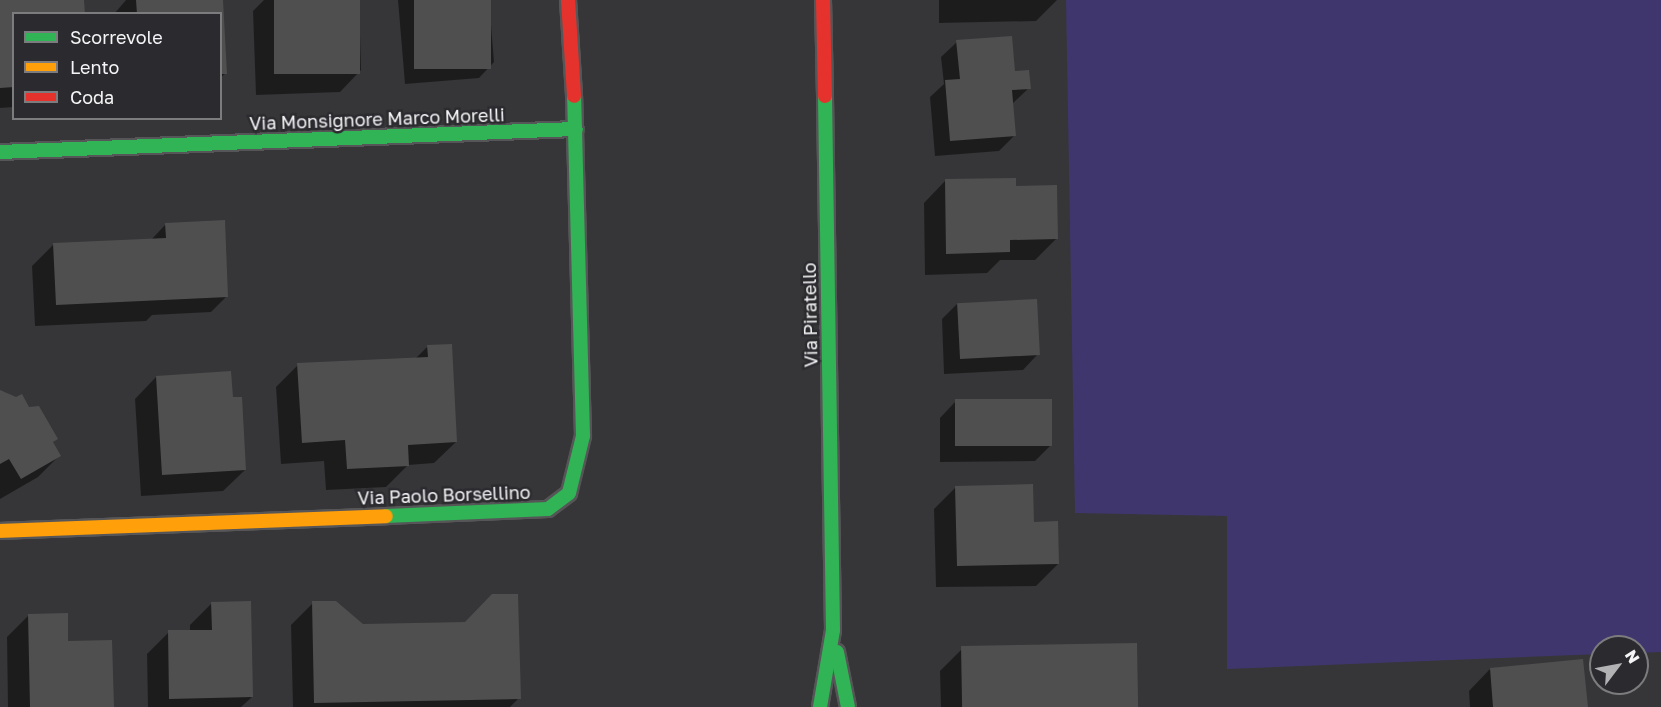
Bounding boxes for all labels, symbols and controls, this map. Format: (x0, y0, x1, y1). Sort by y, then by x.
legend (12, 12, 222, 120)
text: Scorrevole (70, 26, 163, 48)
text: Lento (70, 56, 119, 78)
text: Coda (70, 86, 114, 108)
street label: Via Monsignore Marco Morelli (249, 104, 505, 134)
street label: Via Piratello (798, 262, 822, 368)
street label: Via Paolo Borsellino (357, 481, 531, 509)
north arrow (1589, 635, 1649, 695)
text: N (1621, 646, 1644, 667)

